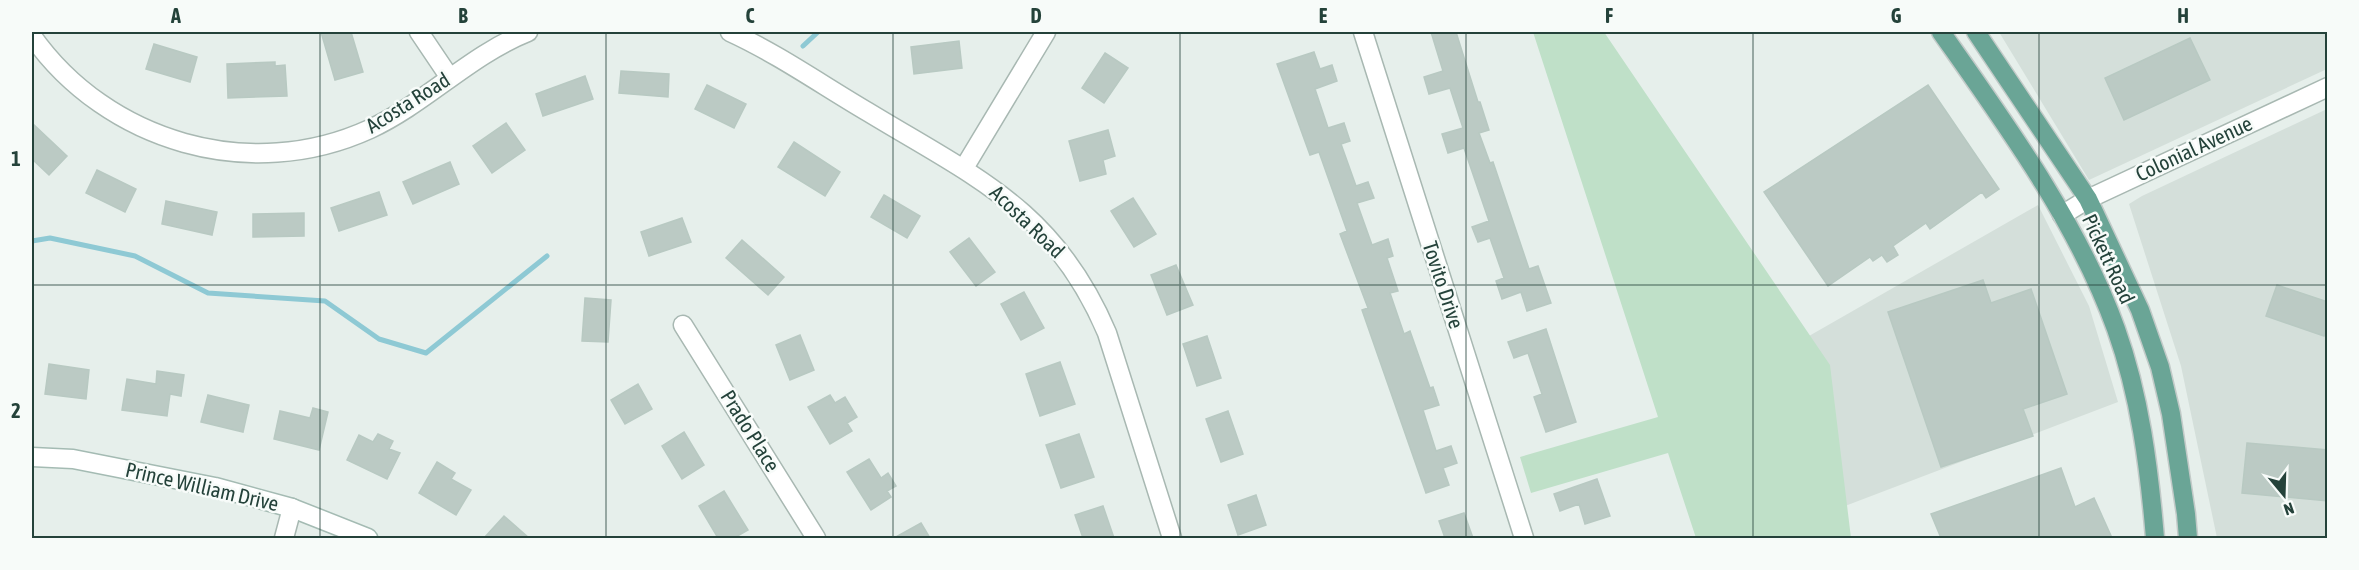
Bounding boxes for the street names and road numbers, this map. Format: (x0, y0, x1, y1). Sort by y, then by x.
street label: Acosta Road (361, 67, 454, 137)
street label: Colonial Avenue (2131, 111, 2256, 186)
street label: Acosta Road (986, 180, 1070, 263)
street label: Pickett Road (2078, 210, 2140, 307)
street label: Tovito Drive (1419, 238, 1469, 331)
street label: Prado Place (716, 385, 785, 476)
street label: Prince William Drive (123, 457, 281, 515)

